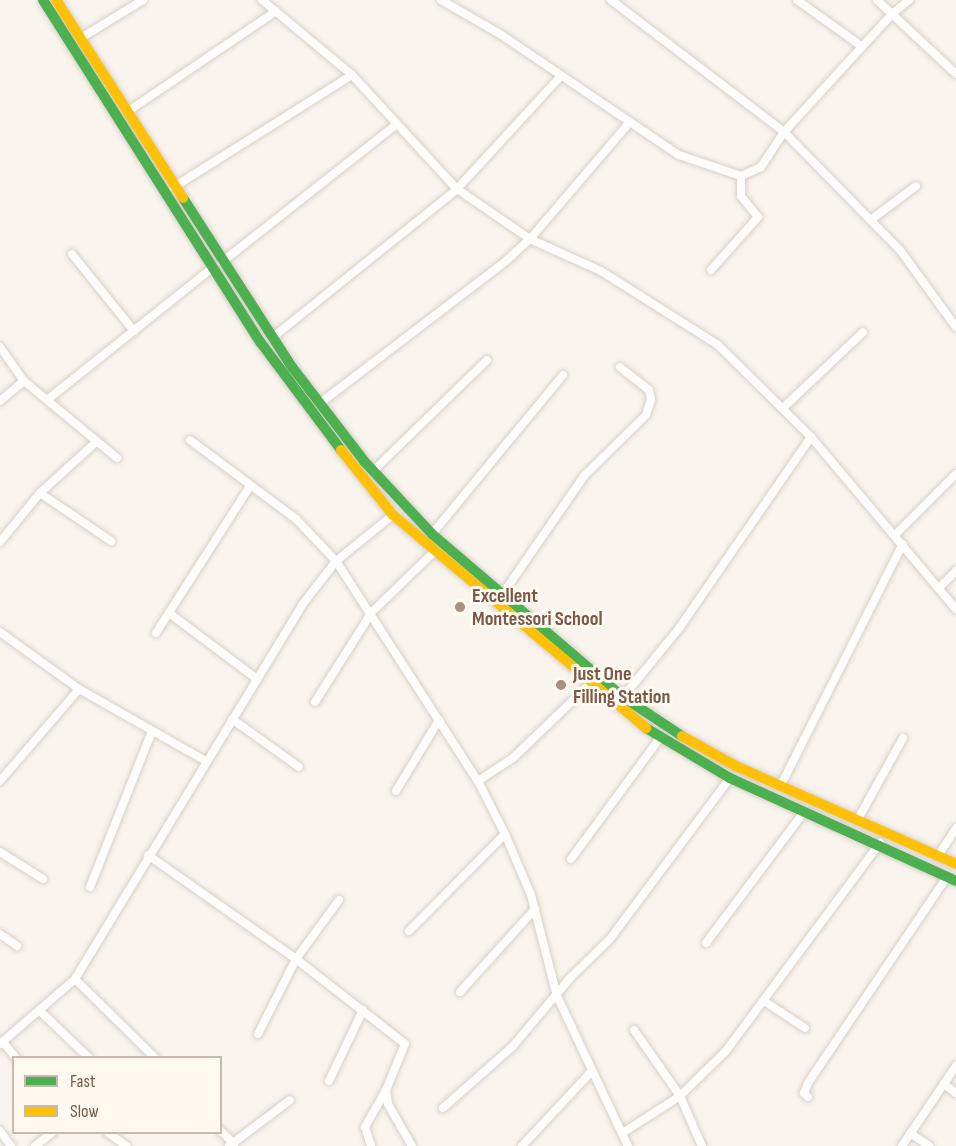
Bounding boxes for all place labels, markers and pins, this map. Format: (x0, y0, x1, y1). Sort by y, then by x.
place label: Excellent Montessori School (472, 584, 603, 631)
marker: Excellent Montessori School (453, 600, 467, 614)
place label: Just One Filling Station (573, 662, 670, 709)
marker: Just One Filling Station (554, 678, 568, 692)

